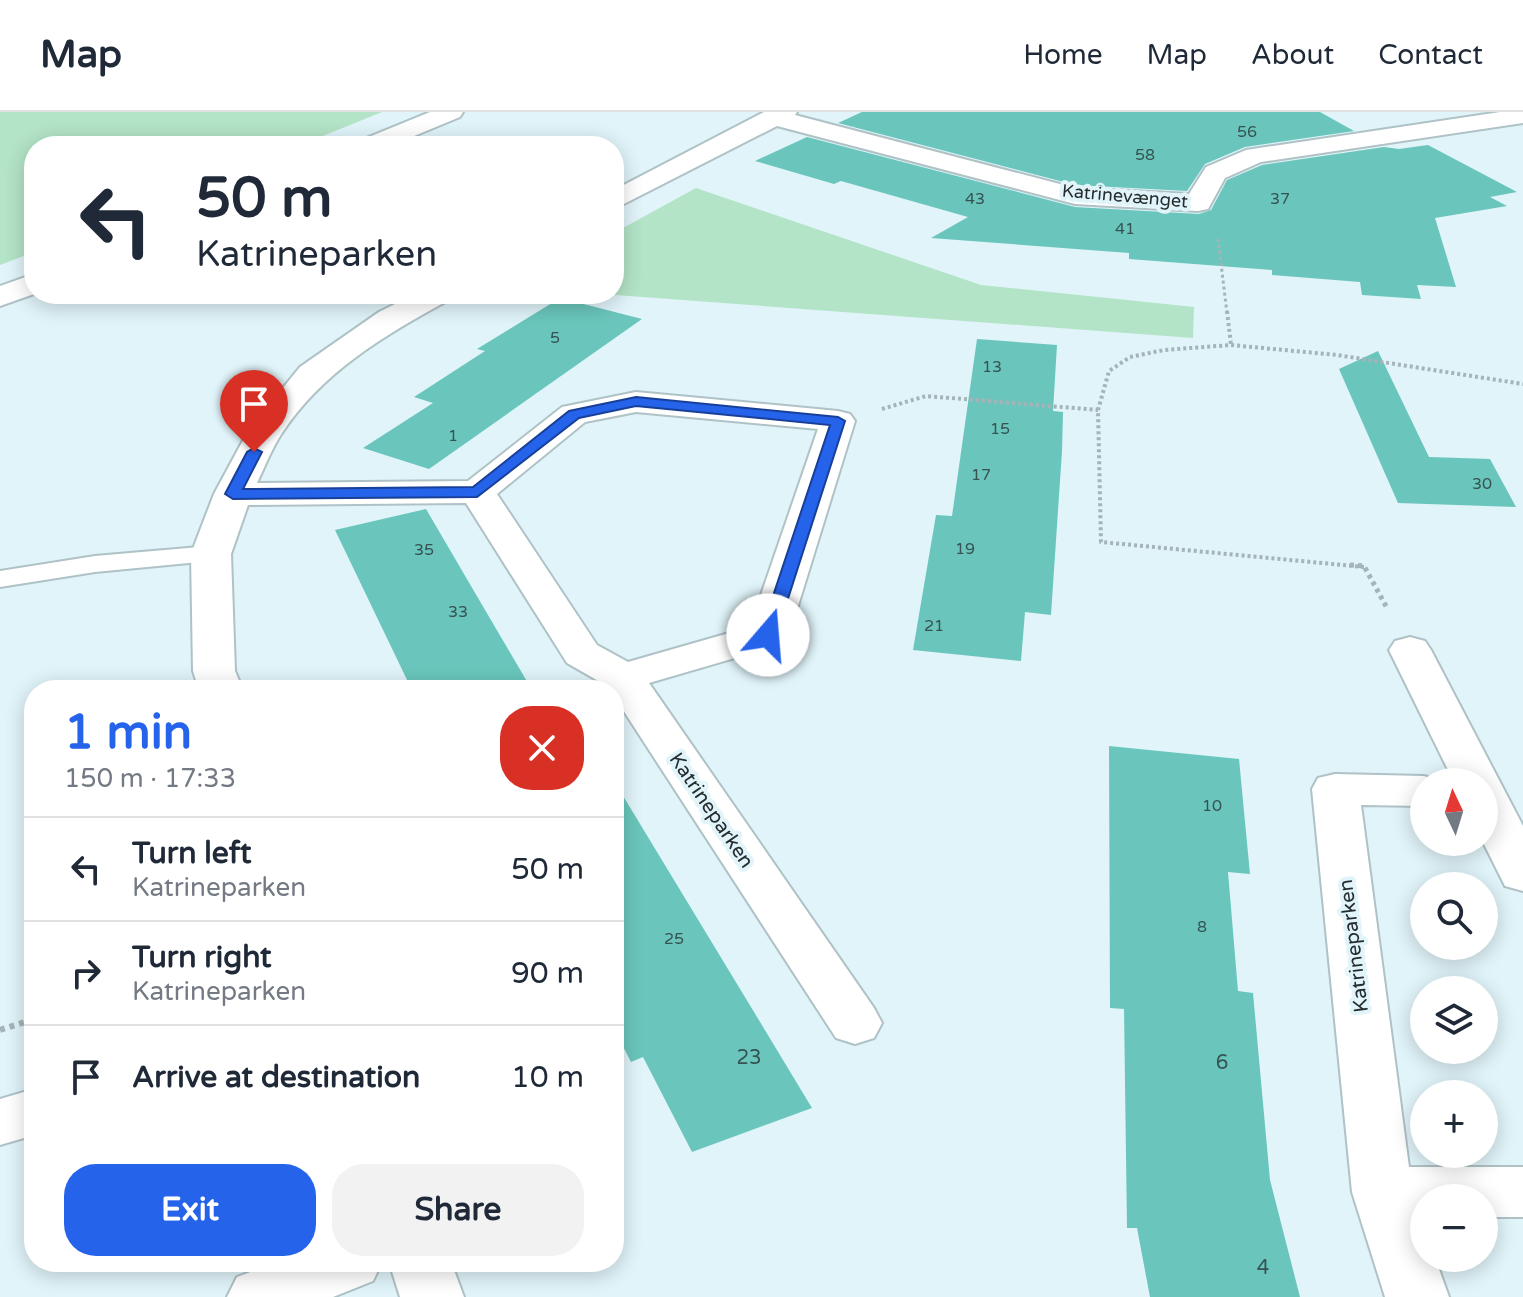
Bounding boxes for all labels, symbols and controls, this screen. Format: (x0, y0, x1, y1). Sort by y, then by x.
text: Map (40, 32, 122, 78)
text: Home (1023, 38, 1103, 72)
text: Map (1147, 38, 1207, 72)
text: About (1251, 38, 1334, 72)
text: Contact (1378, 38, 1483, 72)
house number: 56 (1237, 122, 1257, 142)
house number: 58 (1135, 145, 1155, 165)
text: 50 m (196, 165, 332, 232)
icon: left (64, 168, 168, 272)
street label: Katrinevænget (1061, 180, 1189, 212)
house number: 43 (965, 189, 985, 209)
house number: 37 (1270, 189, 1290, 209)
house number: 41 (1115, 219, 1135, 239)
text: Katrineparken (196, 233, 437, 276)
house number: 5 (550, 328, 560, 348)
house number: 13 (982, 357, 1002, 377)
pin (220, 370, 288, 452)
icon: arrive (232, 382, 276, 426)
house number: 15 (990, 419, 1010, 439)
house number: 1 (448, 426, 458, 446)
house number: 17 (971, 465, 991, 485)
house number: 30 (1472, 474, 1492, 494)
house number: 19 (955, 539, 975, 559)
house number: 35 (414, 540, 434, 560)
position arrow (726, 593, 810, 677)
house number: 33 (448, 602, 468, 622)
house number: 21 (924, 616, 944, 636)
text: 1 min (64, 704, 192, 762)
button: close (500, 706, 584, 790)
street label: Katrineparken (664, 748, 759, 873)
text: 150 m · 17:33 (64, 763, 236, 794)
north arrow (1410, 768, 1498, 856)
map controls (1410, 768, 1498, 1272)
house number: 10 (1202, 796, 1222, 816)
text: Turn left (132, 835, 251, 872)
icon: left (64, 847, 108, 891)
text: 50 m (511, 851, 584, 888)
text: Katrineparken (132, 872, 306, 903)
button: search (1410, 872, 1498, 960)
street label: Katrineparken (1334, 878, 1374, 1014)
house number: 8 (1197, 917, 1207, 937)
house number: 25 (664, 929, 684, 949)
text: Turn right (132, 939, 272, 976)
icon: right (64, 951, 108, 995)
text: 90 m (511, 955, 584, 992)
text: Katrineparken (132, 976, 306, 1007)
button: layers (1410, 976, 1498, 1064)
house number: 23 (736, 1046, 762, 1070)
house number: 6 (1216, 1051, 1228, 1075)
icon: arrive (64, 1055, 108, 1099)
text: Arrive at destination (132, 1059, 420, 1096)
text: 10 m (511, 1059, 584, 1096)
button: + (1410, 1080, 1498, 1168)
button: Exit (64, 1164, 316, 1256)
button: Share (332, 1164, 584, 1256)
button: − (1410, 1184, 1498, 1272)
house number: 4 (1257, 1256, 1269, 1280)

